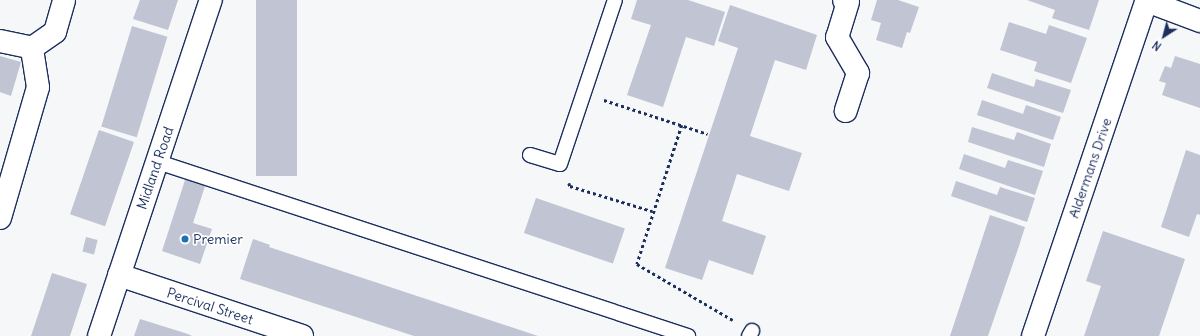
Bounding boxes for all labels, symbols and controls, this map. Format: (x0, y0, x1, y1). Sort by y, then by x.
north arrow (1144, 16, 1184, 56)
text: N (1150, 38, 1164, 54)
street label: Aldermans Drive (1065, 116, 1115, 220)
street label: Midland Road (133, 124, 177, 212)
place label: Premier (193, 231, 243, 247)
marker: Premier (180, 234, 190, 244)
street label: Percival Street (165, 284, 255, 328)

